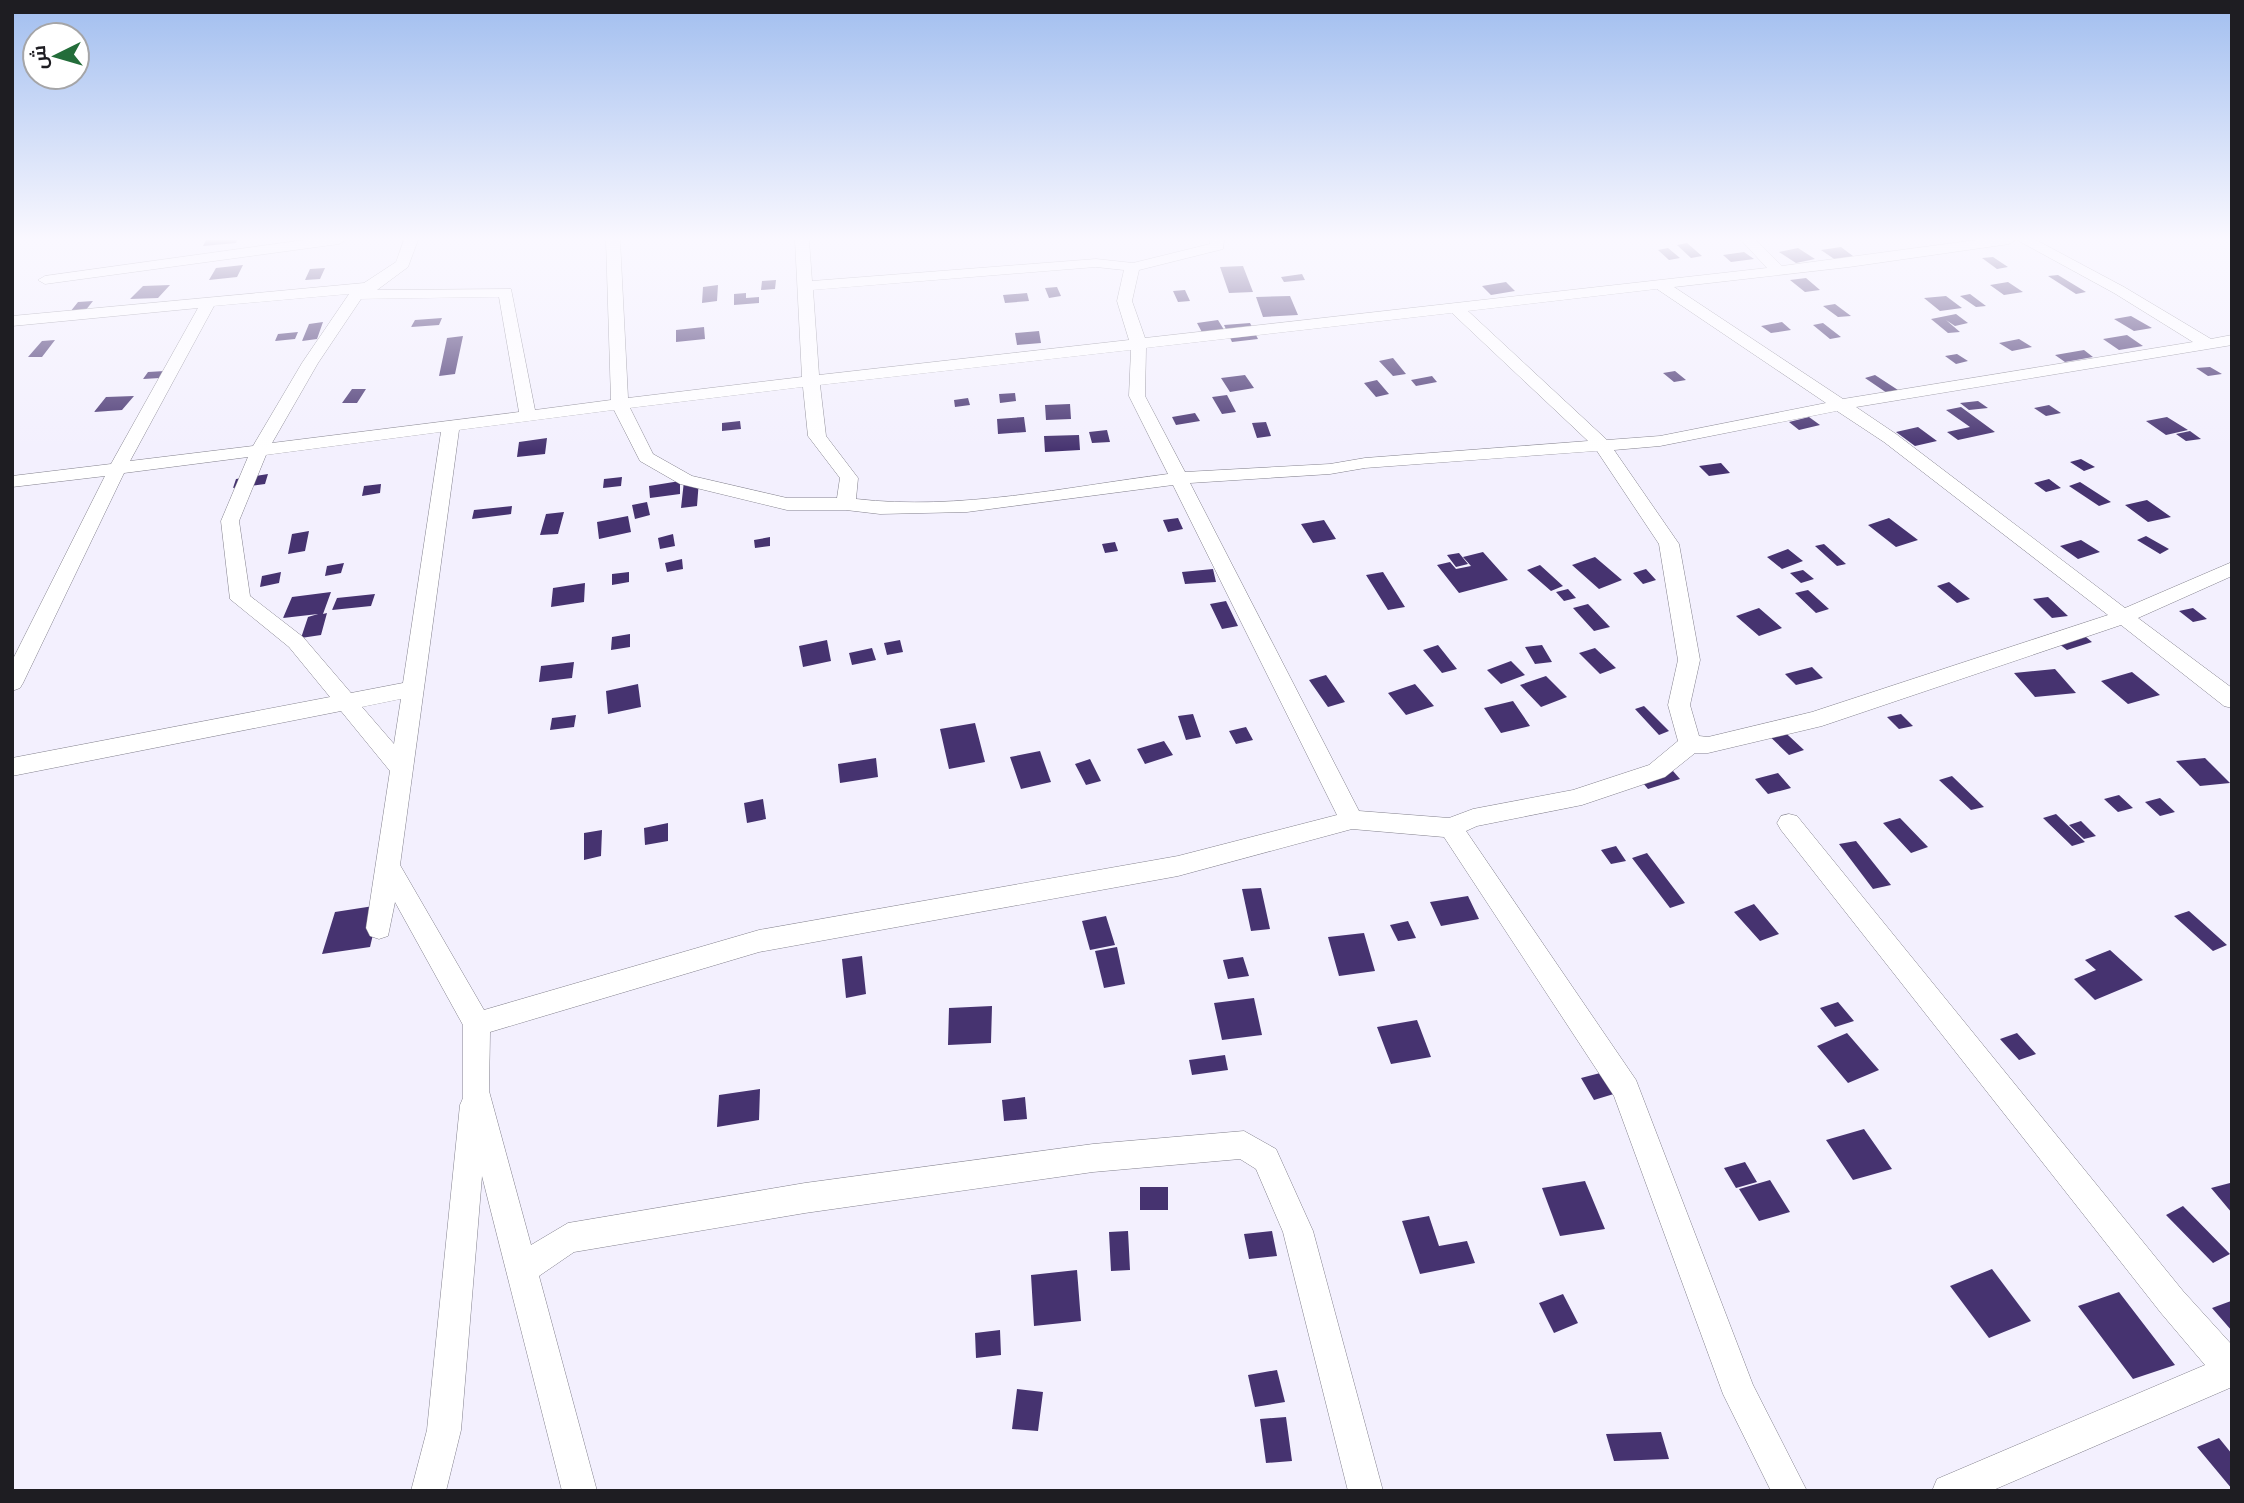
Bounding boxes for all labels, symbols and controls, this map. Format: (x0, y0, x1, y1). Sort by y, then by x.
north arrow (21, 21, 91, 91)
text: ش (29, 44, 52, 70)

